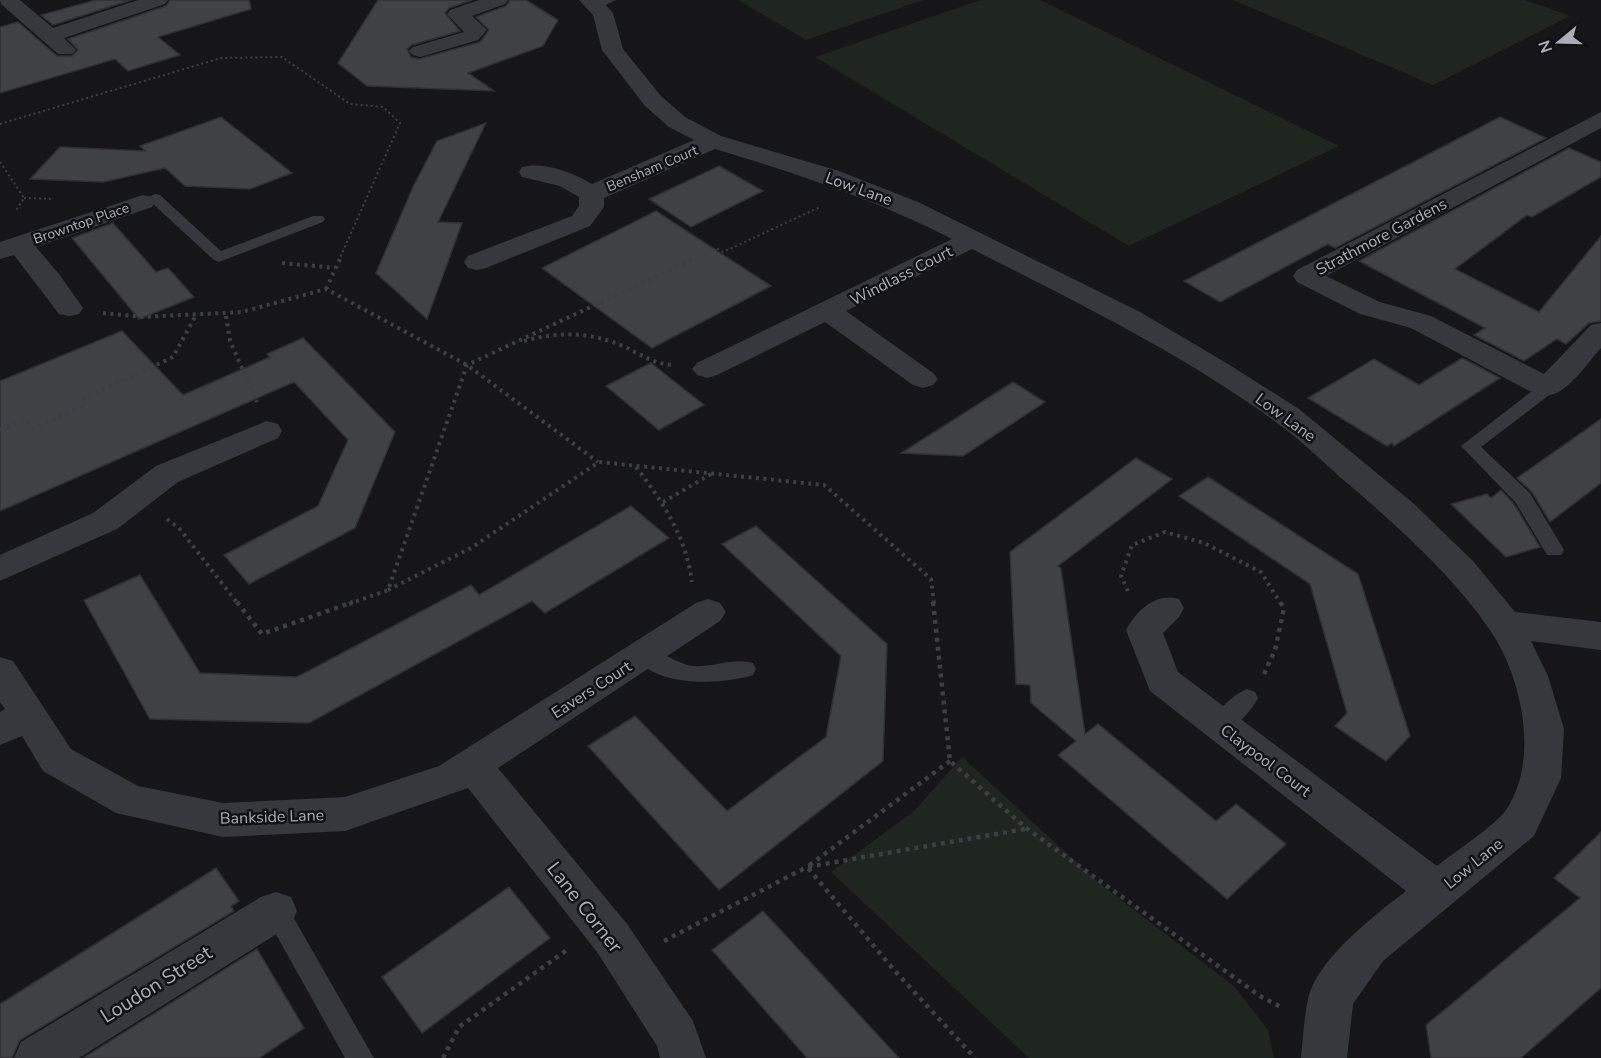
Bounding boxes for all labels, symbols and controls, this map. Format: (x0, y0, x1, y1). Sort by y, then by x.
north arrow (1529, 12, 1589, 72)
text: N (1533, 37, 1558, 56)
street label: Bensham Court (604, 141, 701, 196)
street label: Low Lane (822, 167, 895, 211)
street label: Strathmore Gardens (1312, 193, 1451, 281)
street label: Browntop Place (31, 198, 132, 249)
street label: Windlass Court (846, 240, 957, 311)
street label: Low Lane (1251, 388, 1320, 447)
street label: Eavers Court (547, 655, 636, 724)
street label: Claypool Court (1216, 720, 1315, 802)
street label: Bankside Lane (219, 804, 325, 830)
street label: Low Lane (1440, 833, 1508, 894)
street label: Lane Corner (540, 856, 629, 958)
street label: Loudon Street (95, 939, 218, 1030)

